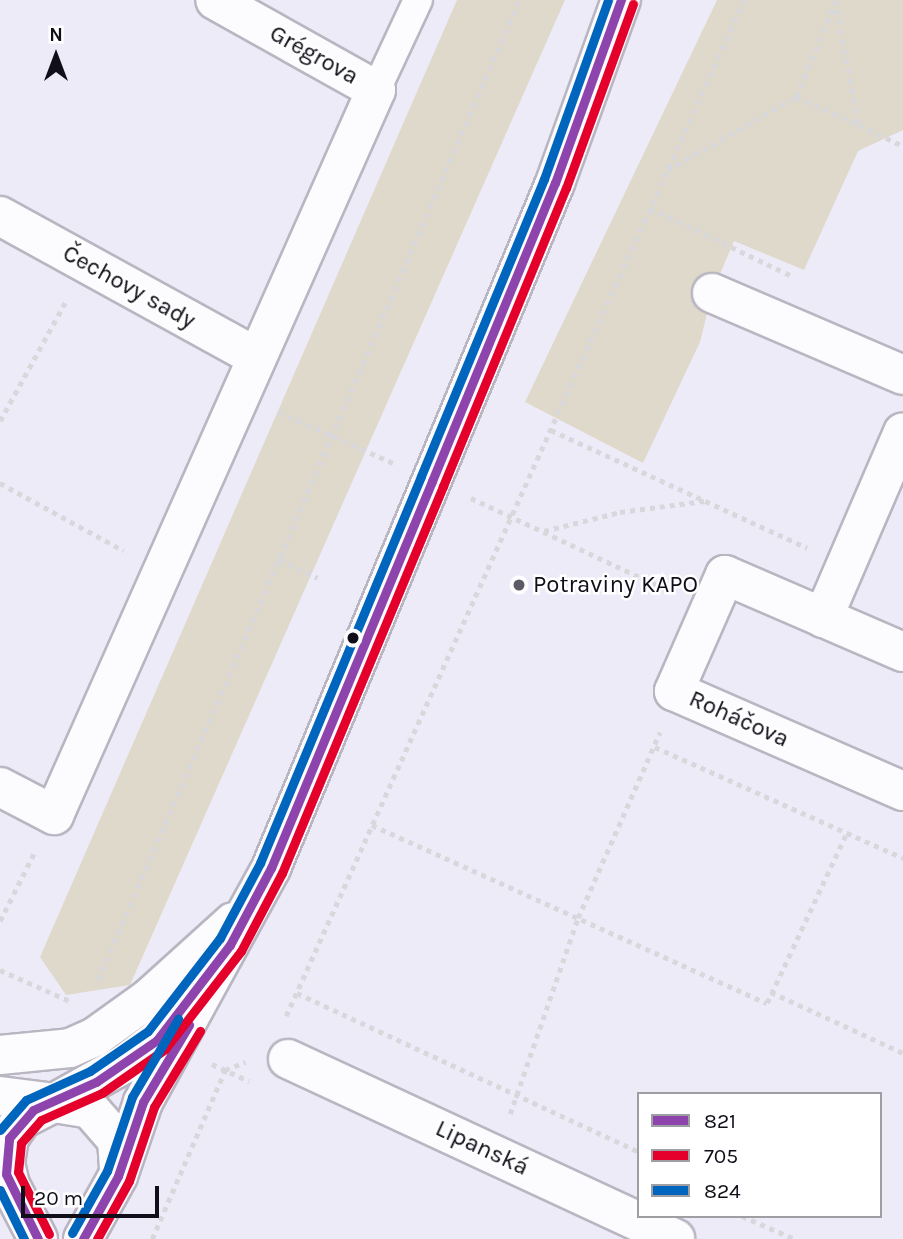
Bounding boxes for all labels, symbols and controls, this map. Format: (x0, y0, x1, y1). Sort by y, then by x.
street label: Grégrova (265, 19, 363, 91)
north arrow (21, 21, 91, 91)
text: N (49, 24, 63, 46)
street label: Čechovy sady (58, 239, 200, 335)
place label: Potraviny KAPO (533, 571, 698, 599)
marker: Potraviny KAPO (511, 577, 527, 593)
unlabelled marker (346, 631, 360, 645)
street label: Roháčova (685, 684, 793, 754)
legend (637, 1092, 882, 1218)
text: 821 (704, 1109, 736, 1133)
street label: Lipanská (431, 1114, 533, 1182)
text: 705 (704, 1144, 738, 1168)
scale bar (24, 1172, 163, 1216)
text: 824 (704, 1179, 741, 1203)
text: 20 m (34, 1186, 83, 1210)

